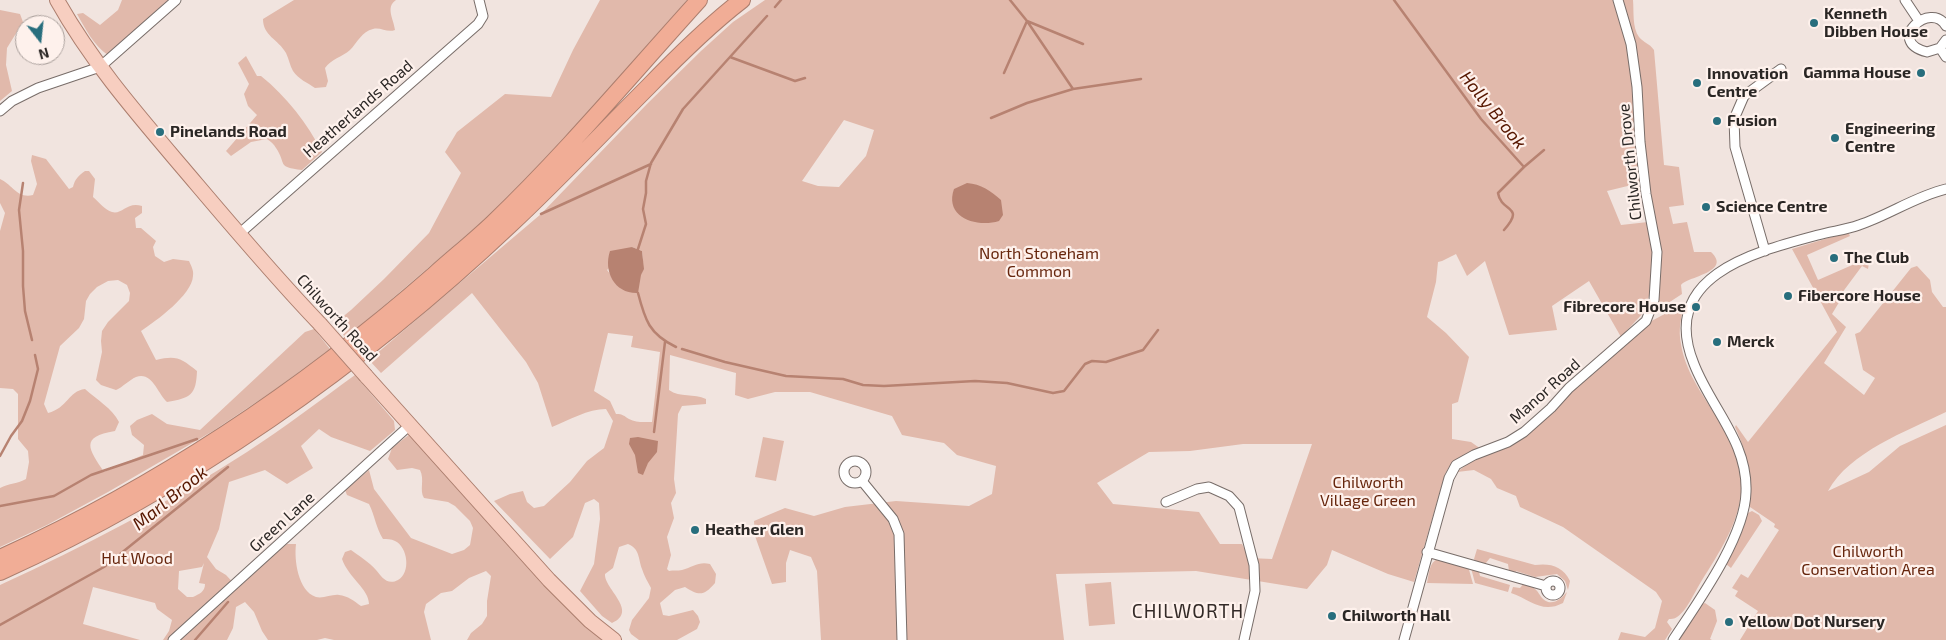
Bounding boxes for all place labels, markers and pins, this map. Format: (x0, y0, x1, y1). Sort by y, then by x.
place label: Kenneth Dibben House (1824, 4, 1928, 42)
marker: Kenneth Dibben House (1808, 17, 1820, 29)
place label: Gamma House (1803, 63, 1911, 83)
place label: Innovation Centre (1707, 64, 1788, 102)
marker: Gamma House (1915, 67, 1927, 79)
marker: Innovation Centre (1691, 77, 1703, 89)
place label: Fusion (1727, 111, 1777, 131)
marker: Fusion (1711, 115, 1723, 127)
place label: Engineering Centre (1845, 119, 1935, 157)
place label: Pinelands Road (170, 122, 287, 142)
marker: Pinelands Road (154, 126, 166, 138)
marker: Engineering Centre (1829, 132, 1841, 144)
place label: Science Centre (1716, 197, 1827, 217)
marker: Science Centre (1700, 201, 1712, 213)
place label: The Club (1844, 248, 1909, 268)
marker: The Club (1828, 252, 1840, 264)
place label: Fibercore House (1798, 286, 1921, 306)
marker: Fibercore House (1782, 290, 1794, 302)
place label: Fibrecore House (1563, 297, 1686, 317)
marker: Fibrecore House (1690, 301, 1702, 313)
place label: Merck (1727, 332, 1774, 352)
marker: Merck (1711, 336, 1723, 348)
place label: Heather Glen (705, 520, 804, 540)
marker: Heather Glen (689, 524, 701, 536)
place label: Chilworth Hall (1342, 606, 1451, 626)
marker: Chilworth Hall (1326, 610, 1338, 622)
place label: Yellow Dot Nursery (1739, 612, 1885, 632)
marker: Yellow Dot Nursery (1723, 616, 1735, 628)

